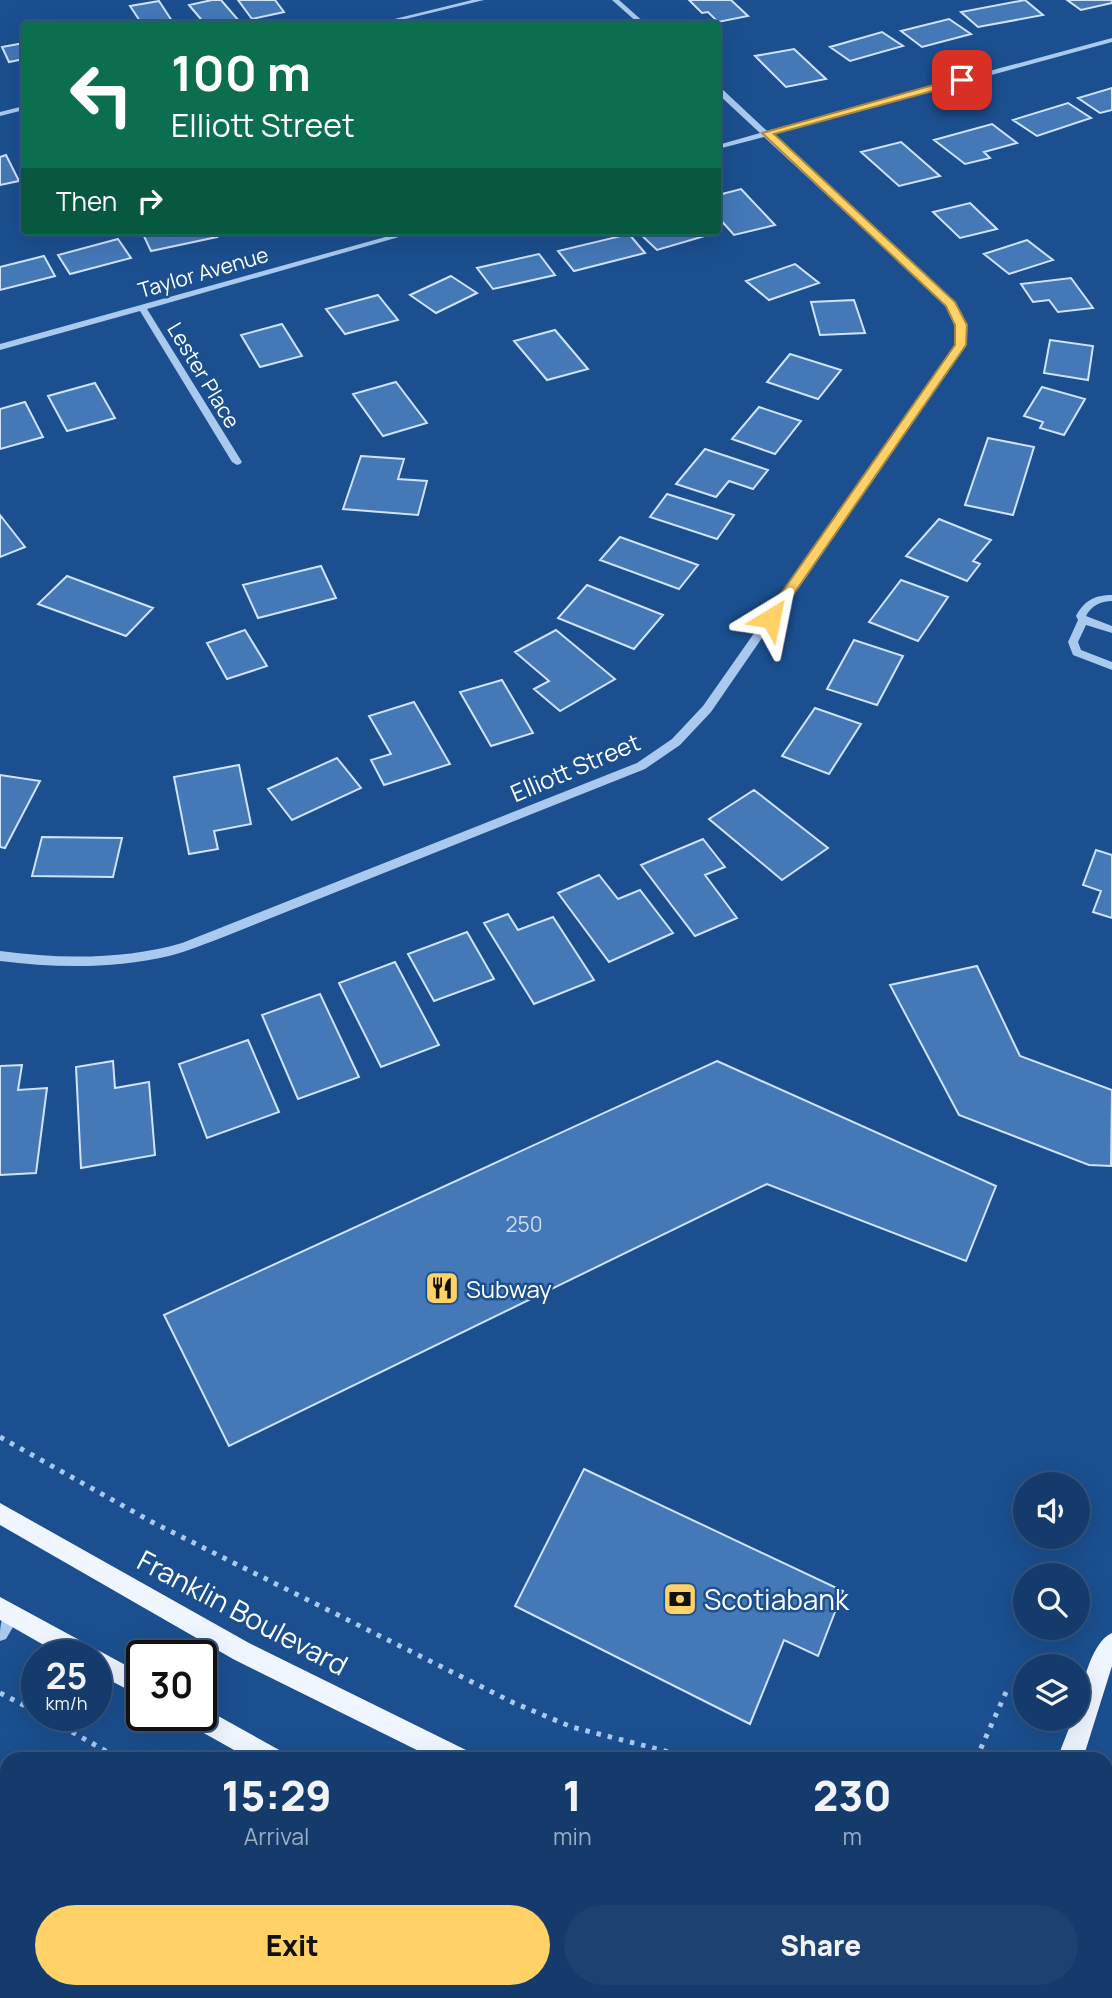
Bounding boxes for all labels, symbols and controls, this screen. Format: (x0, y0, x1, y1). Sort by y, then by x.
text: 100 m (171, 39, 311, 106)
icon: left (56, 49, 147, 140)
pin (932, 50, 992, 110)
icon: arrive (943, 61, 981, 99)
text: Elliott Street (171, 103, 355, 147)
icon: right (131, 182, 169, 220)
text: Then (56, 183, 117, 219)
street label: Taylor Avenue (135, 240, 271, 304)
street label: Lester Place (161, 317, 247, 433)
position arrow (734, 581, 808, 655)
street label: Elliott Street (505, 725, 645, 809)
house number: 250 (506, 1210, 542, 1238)
restaurant icon: Subway (423, 1269, 461, 1307)
place label: Subway (466, 1272, 552, 1305)
map controls (1013, 1472, 1090, 1731)
button: sound (1013, 1472, 1090, 1549)
street label: Franklin Boulevard (131, 1541, 355, 1683)
button: search (1013, 1563, 1090, 1640)
bank icon: Scotiabank (661, 1580, 699, 1618)
place label: Scotiabank (704, 1580, 850, 1618)
speed limit sign: 30 (126, 1640, 217, 1731)
text: 25 (46, 1652, 87, 1700)
button: layers (1013, 1654, 1090, 1731)
text: km/h (46, 1691, 87, 1715)
text: 15:29 (221, 1766, 332, 1824)
text: 1 (563, 1766, 582, 1824)
text: 230 (813, 1766, 892, 1824)
text: Arrival (244, 1820, 309, 1852)
text: min (553, 1820, 592, 1852)
text: m (843, 1820, 862, 1852)
button: Exit (35, 1905, 550, 1985)
button: Share (564, 1905, 1078, 1985)

